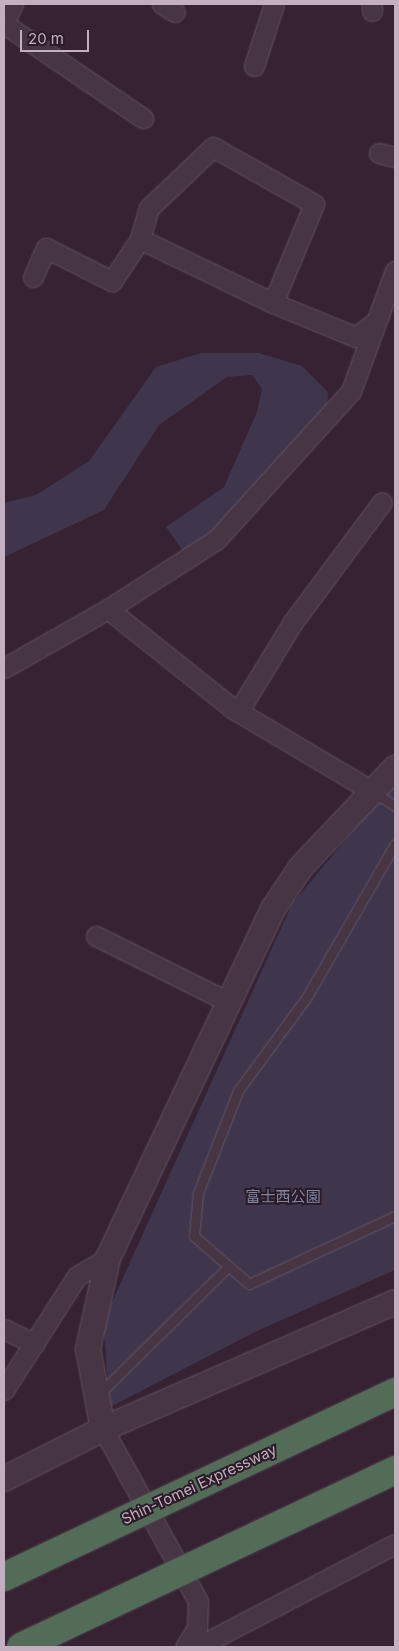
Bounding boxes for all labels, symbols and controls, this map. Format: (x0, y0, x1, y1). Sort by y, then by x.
scale bar (22, 20, 91, 52)
text: 20 m (28, 29, 64, 48)
park label: 富士西公園 (246, 1188, 320, 1206)
street label: Shin-Tomei Expressway (118, 1440, 280, 1528)

